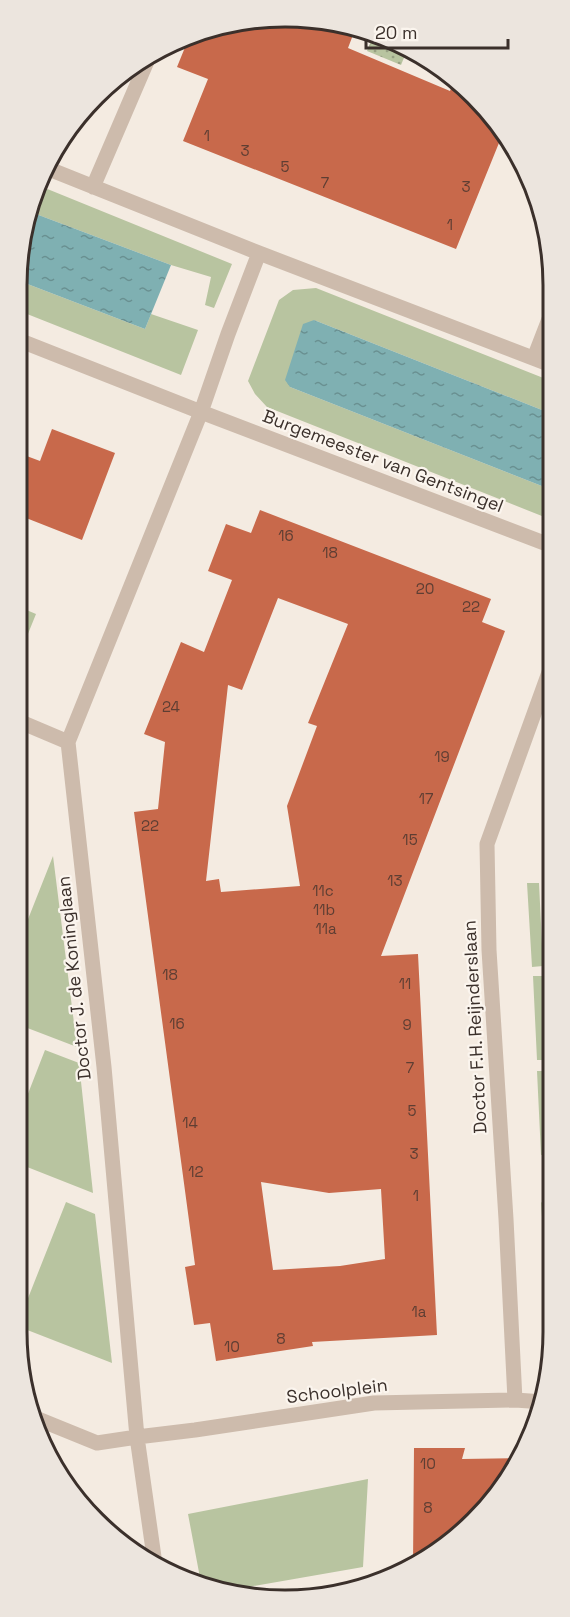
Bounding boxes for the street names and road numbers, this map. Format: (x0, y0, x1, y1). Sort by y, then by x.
street label: Burgemeester van Gentsingel (259, 404, 507, 517)
street label: Doctor J. de Koninglaan (51, 875, 96, 1081)
street label: Doctor F.H. Reijnderslaan (457, 920, 492, 1134)
street label: Schoolplein (285, 1373, 389, 1408)

